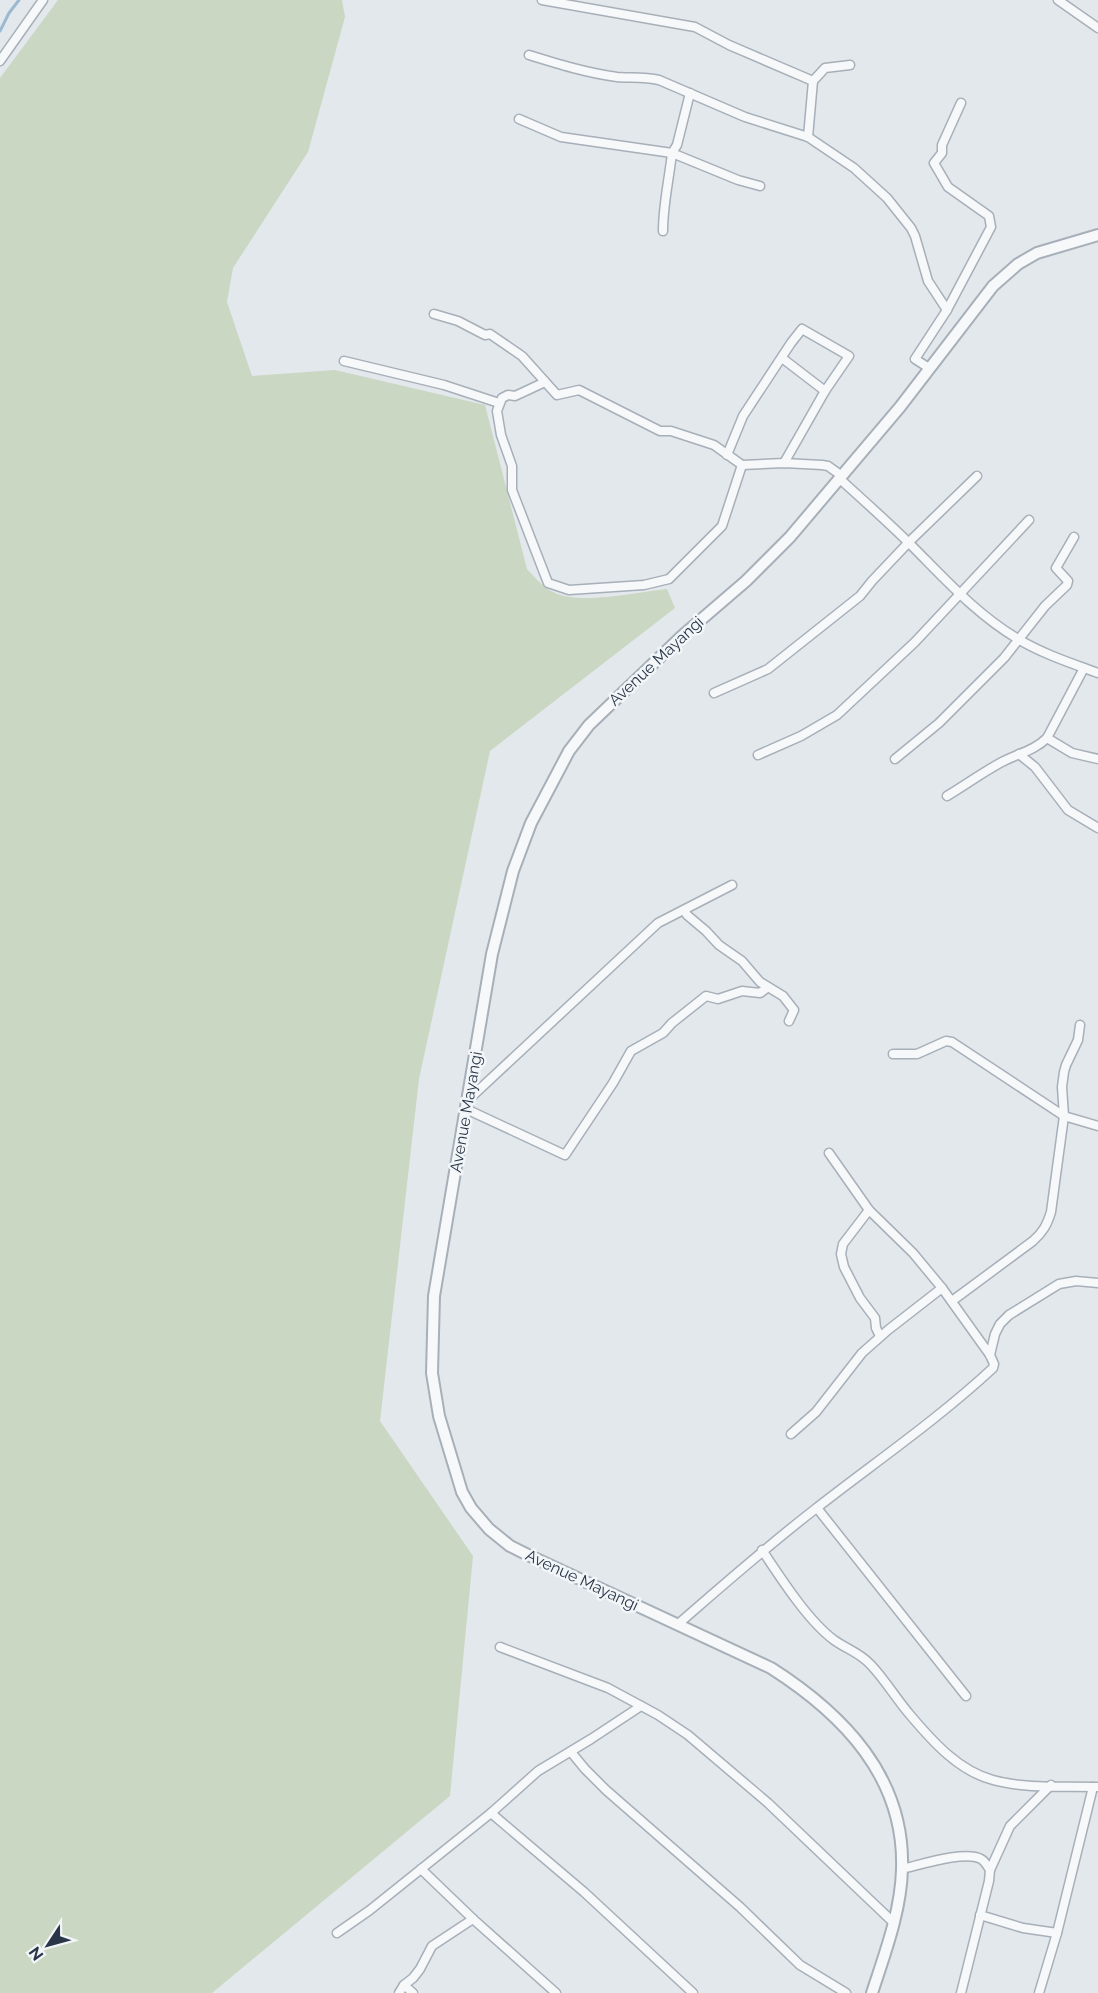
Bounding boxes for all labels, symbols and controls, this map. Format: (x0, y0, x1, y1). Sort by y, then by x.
street label: Avenue Mayangi (605, 612, 707, 710)
street label: Avenue Mayangi (446, 1050, 486, 1174)
street label: Avenue Mayangi (522, 1545, 642, 1615)
north arrow (18, 1915, 78, 1975)
text: N (25, 1943, 48, 1964)

